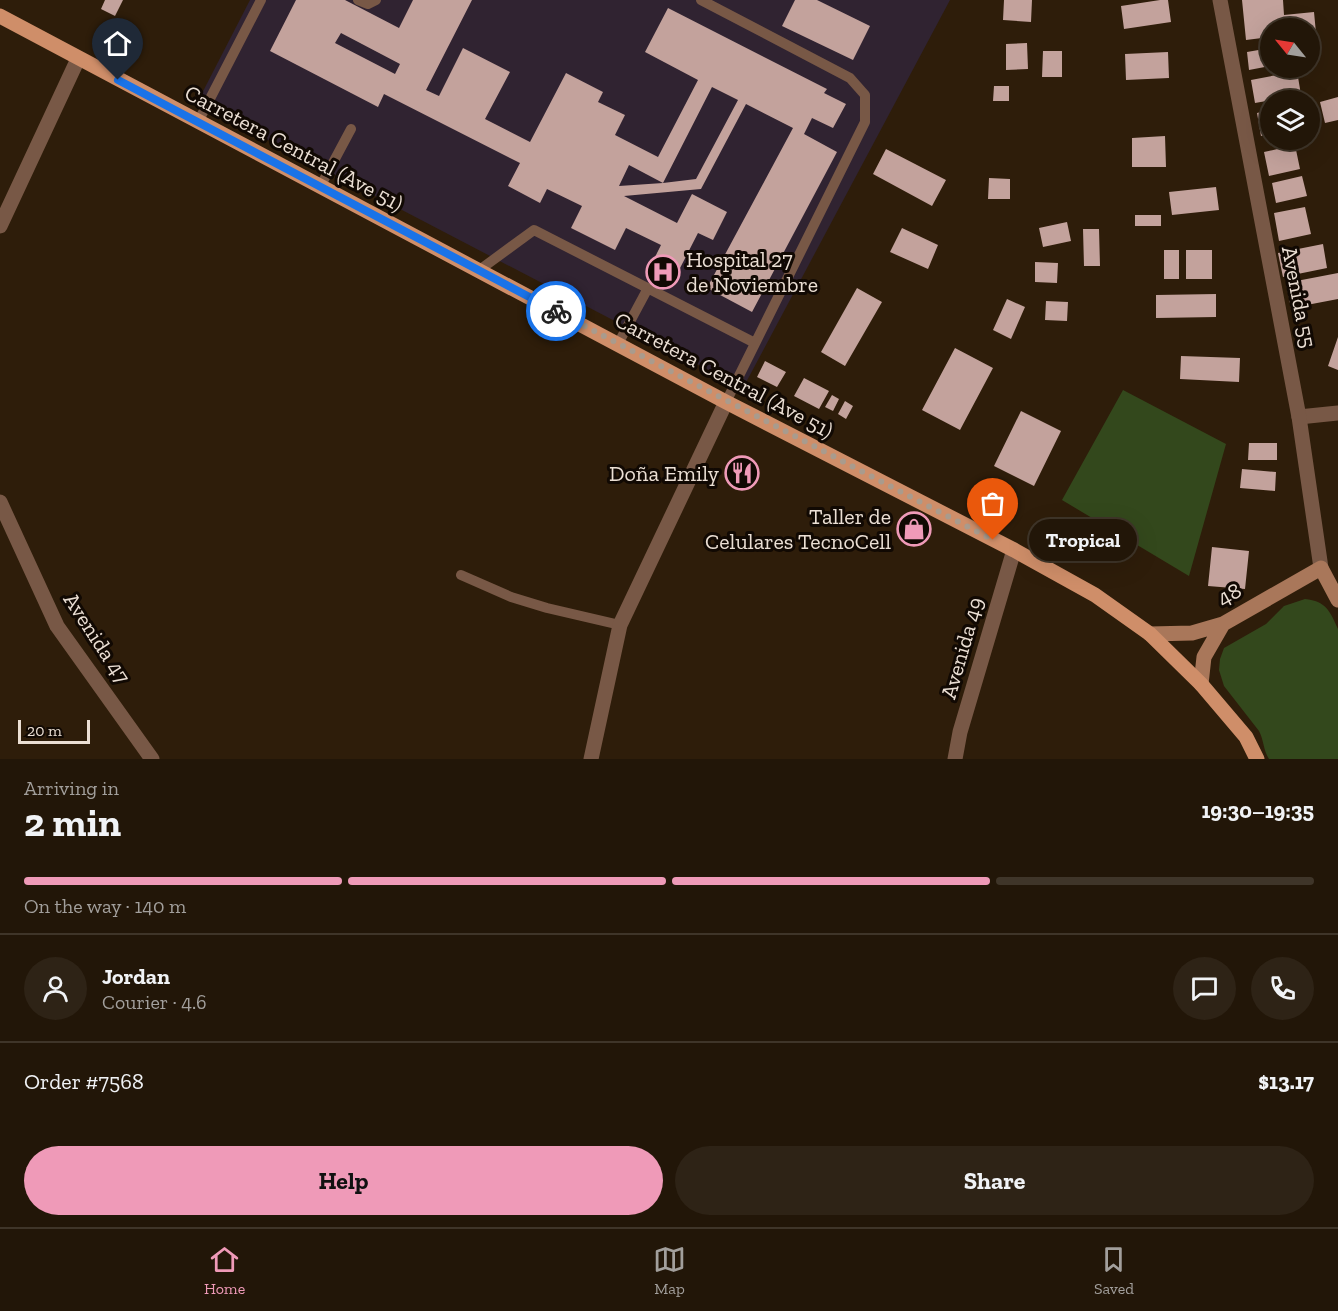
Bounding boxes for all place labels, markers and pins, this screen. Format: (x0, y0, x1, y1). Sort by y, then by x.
pin (92, 18, 143, 80)
place label: Hospital 27 de Noviembre (686, 246, 818, 298)
hospital icon: Hospital 27 de Noviembre (645, 254, 681, 290)
restaurant icon: Doña Emily (724, 455, 760, 491)
place label: Doña Emily (609, 460, 720, 487)
pin (967, 478, 1018, 540)
place label: Taller de Celulares TecnoCell (705, 503, 891, 555)
shop icon: Taller de Celulares TecnoCell (896, 511, 932, 547)
callout: Tropical (1029, 519, 1137, 561)

